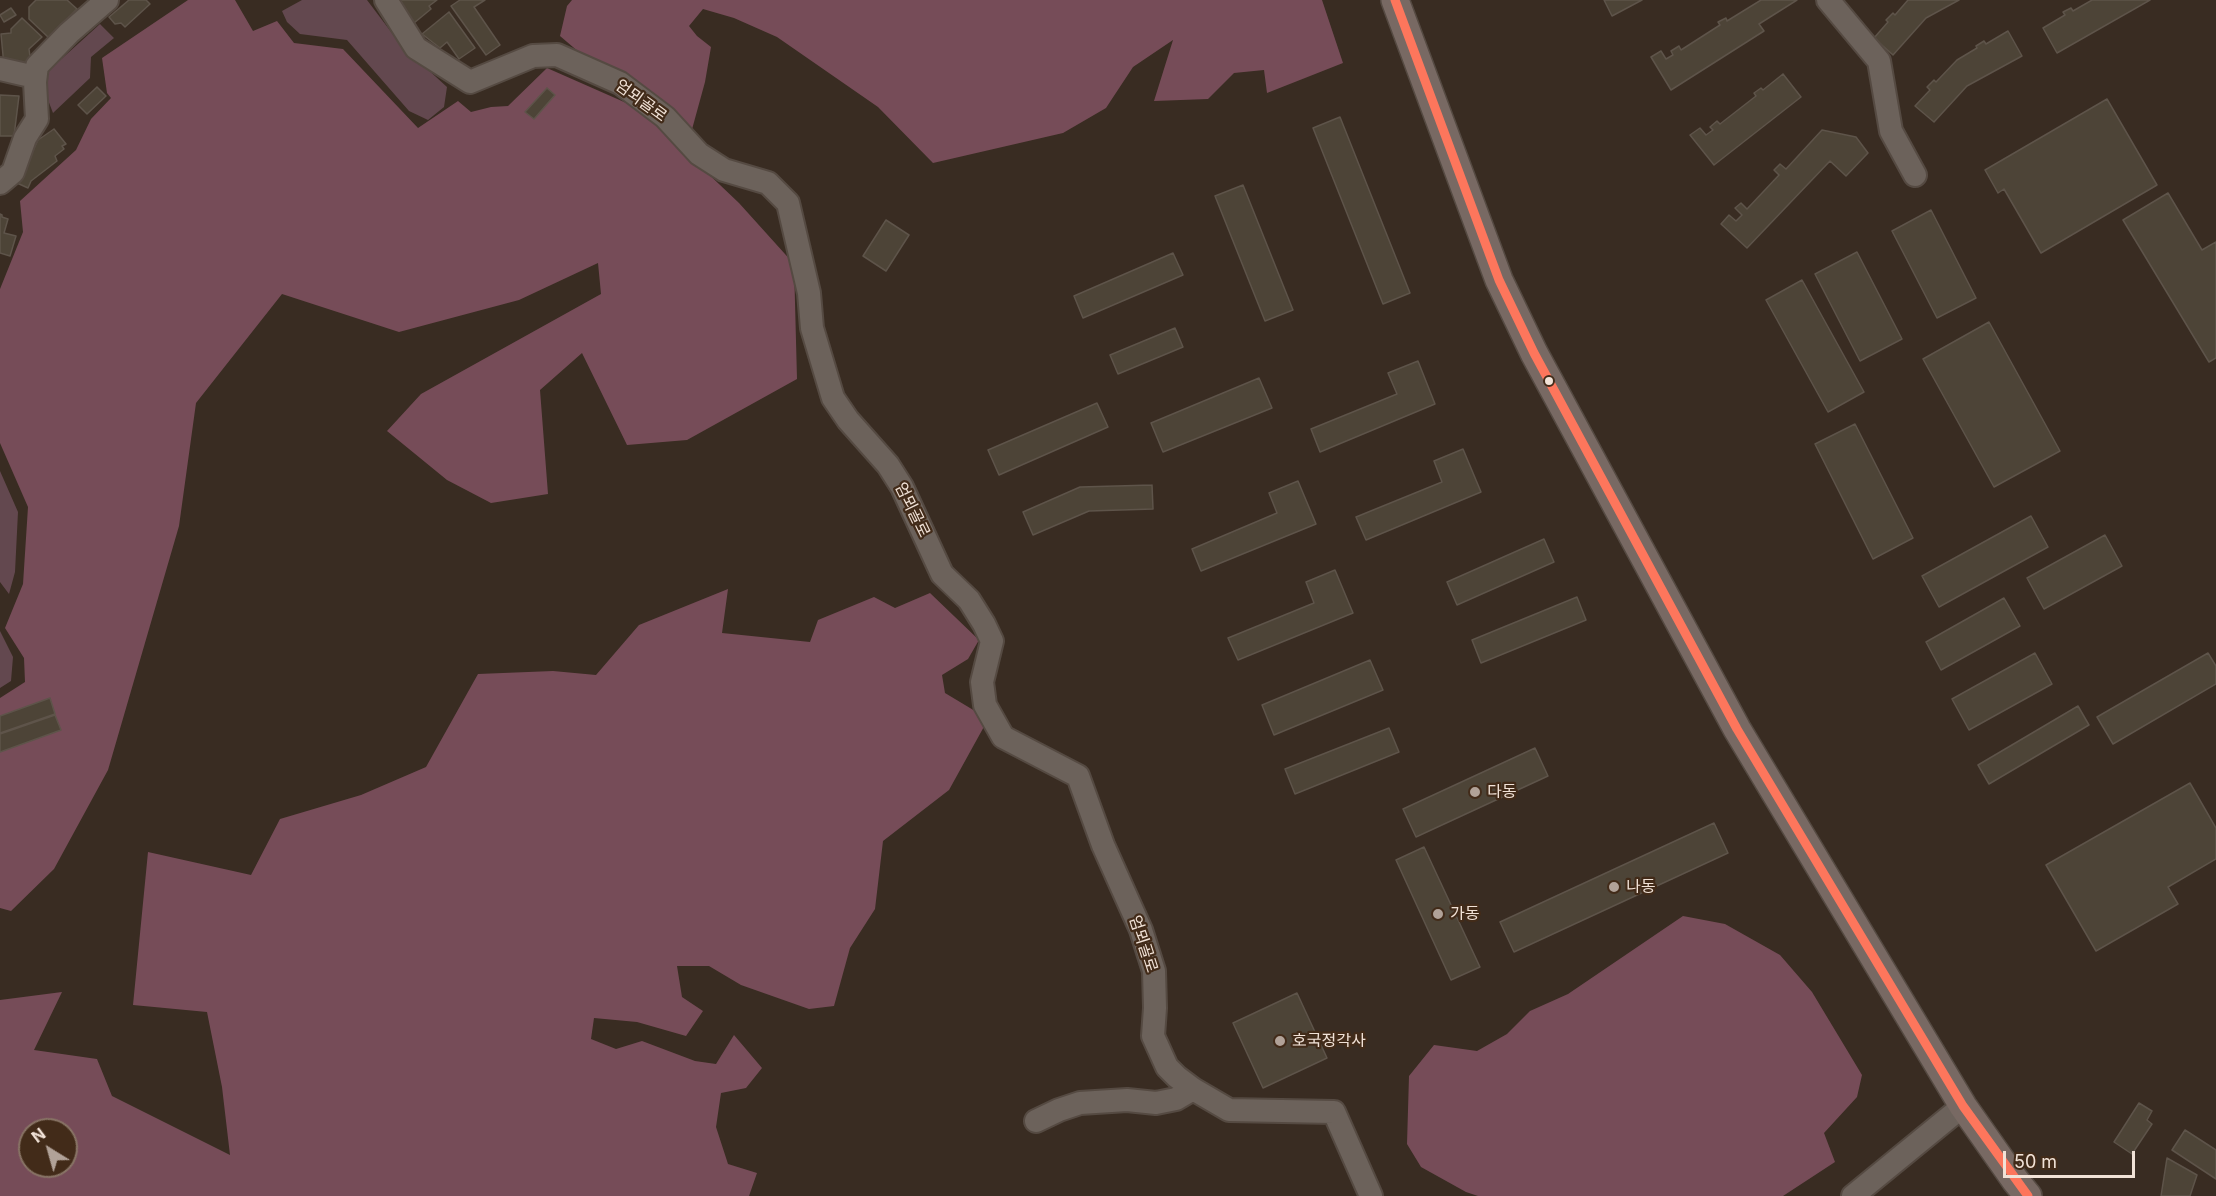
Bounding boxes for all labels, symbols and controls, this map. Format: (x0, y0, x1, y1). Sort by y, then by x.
street label: 엄뫼골로 (612, 76, 670, 126)
unlabelled marker (1543, 375, 1555, 387)
street label: 엄뫼골로 (890, 479, 934, 541)
place label: 다동 (1487, 782, 1516, 802)
marker: 다동 (1468, 785, 1482, 799)
place label: 나동 (1626, 877, 1655, 897)
marker: 나동 (1607, 880, 1621, 894)
place label: 가동 (1450, 904, 1479, 924)
marker: 가동 (1431, 907, 1445, 921)
street label: 엄뫼골로 (1125, 913, 1161, 975)
place label: 호국정각사 (1292, 1031, 1366, 1051)
marker: 호국정각사 (1273, 1034, 1287, 1048)
north arrow (18, 1118, 78, 1178)
text: N (27, 1124, 49, 1147)
scale bar (2006, 1139, 2138, 1177)
text: 50 m (2014, 1151, 2057, 1172)

